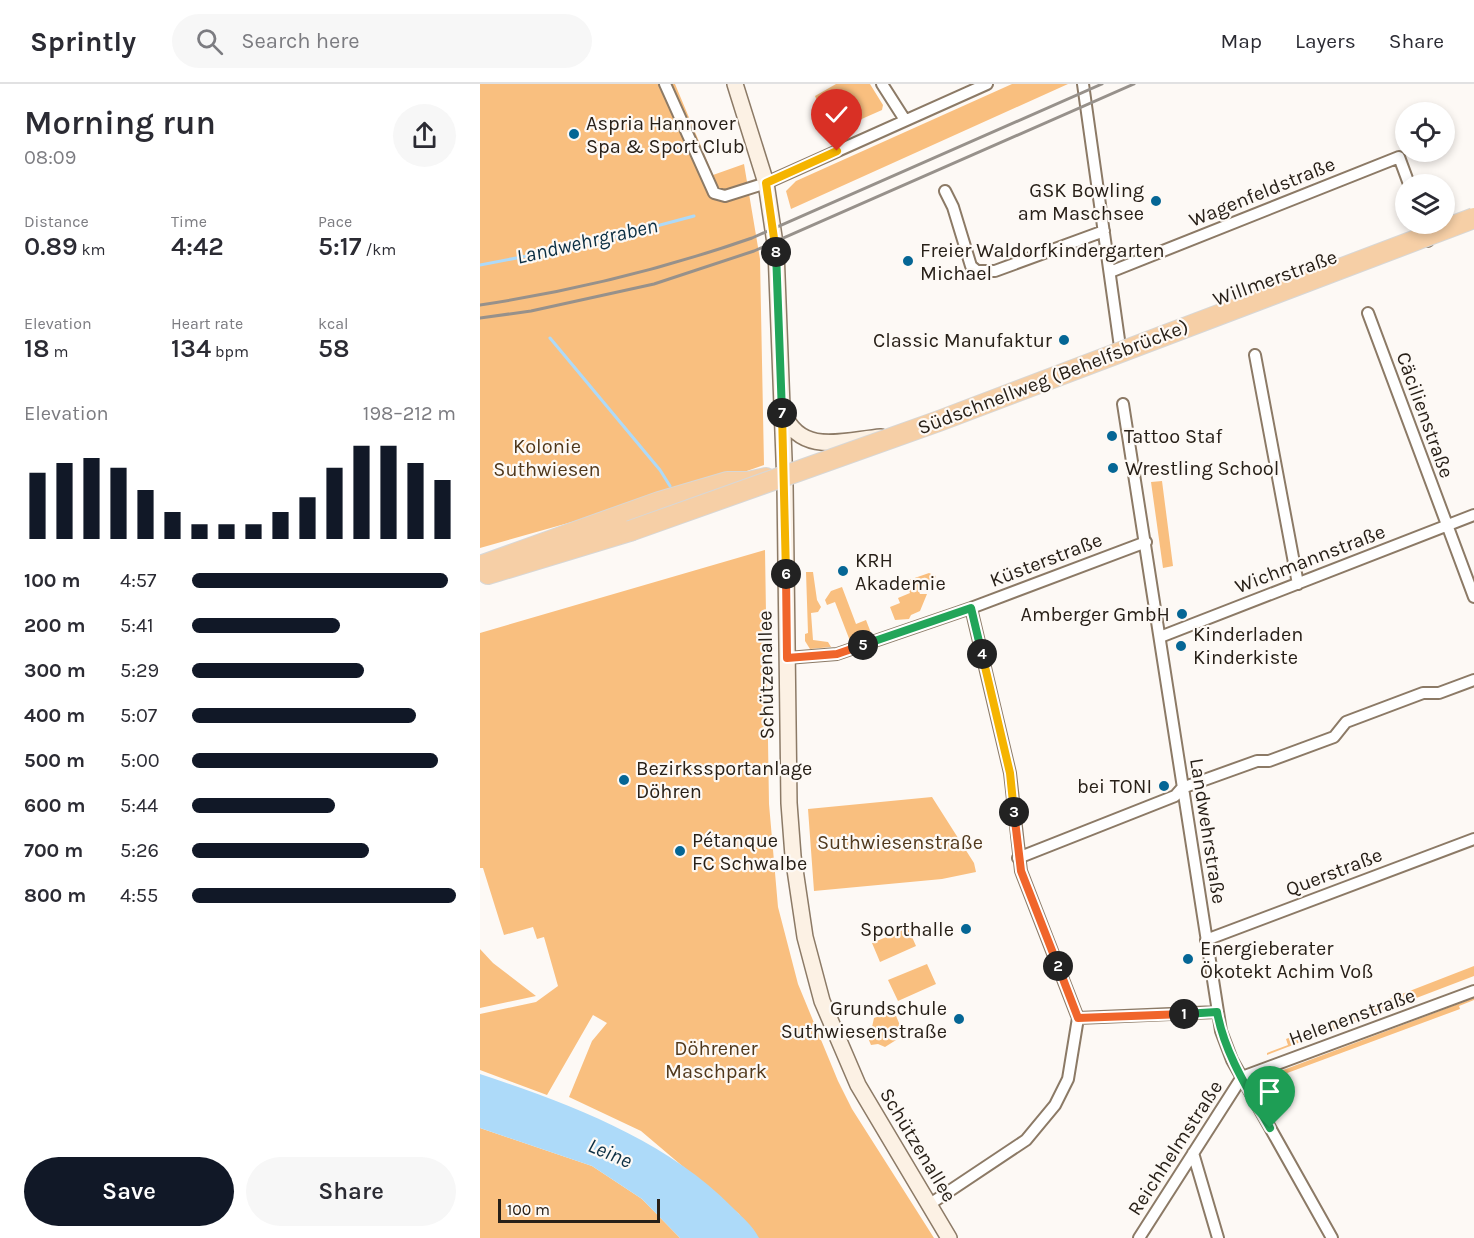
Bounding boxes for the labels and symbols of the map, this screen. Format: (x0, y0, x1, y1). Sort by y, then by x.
pin (811, 89, 862, 151)
place label: Aspria Hannover Spa & Sport Club (586, 112, 745, 158)
marker: Aspria Hannover Spa & Sport Club (567, 127, 581, 141)
street label: Wagenfeldstraße (1186, 152, 1338, 232)
place label: GSK Bowling am Maschsee (1018, 179, 1144, 225)
marker: GSK Bowling am Maschsee (1149, 194, 1163, 208)
water label: Landwehrgraben (514, 213, 660, 269)
pin: 8 (761, 237, 791, 267)
place label: Freier Waldorfkindergarten Michael (920, 239, 1165, 285)
street label: Willmerstraße (1210, 245, 1340, 311)
marker: Freier Waldorfkindergarten Michael (901, 254, 915, 268)
street label: Südschnellweg (Behelfsbrücke) (914, 315, 1192, 439)
place label: Classic Manufaktur (873, 329, 1053, 352)
marker: Classic Manufaktur (1057, 333, 1071, 347)
street label: Cäcilienstraße (1392, 349, 1458, 481)
pin: 7 (767, 398, 797, 428)
place label: Tattoo Staf (1124, 425, 1223, 448)
marker: Tattoo Staf (1105, 429, 1119, 443)
park label: Kolonie Suthwiesen (493, 435, 601, 481)
place label: Wrestling School (1125, 457, 1279, 480)
marker: Wrestling School (1106, 461, 1120, 475)
street label: Wichmannstraße (1232, 520, 1388, 598)
street label: Küsterstraße (987, 528, 1105, 592)
place label: KRH Akademie (855, 549, 946, 595)
pin: 6 (771, 559, 801, 589)
marker: KRH Akademie (836, 564, 850, 578)
place label: Amberger GmbH (1020, 603, 1170, 626)
marker: Amberger GmbH (1175, 607, 1189, 621)
street label: Schützenallee (753, 610, 779, 740)
place label: Kinderladen Kinderkiste (1193, 623, 1303, 669)
pin: 5 (848, 630, 878, 660)
pin: 4 (967, 639, 997, 669)
marker: Kinderladen Kinderkiste (1174, 639, 1188, 653)
place label: Bezirkssportanlage Döhren (636, 757, 812, 803)
street label: Landwehrstraße (1185, 757, 1231, 905)
marker: Bezirkssportanlage Döhren (617, 773, 631, 787)
place label: bei TONI (1077, 775, 1152, 798)
marker: bei TONI (1157, 779, 1171, 793)
pin: 3 (999, 797, 1029, 827)
place label: Pétanque FC Schwalbe (692, 829, 807, 875)
park label: Suthwiesenstraße (817, 831, 983, 854)
street label: Querstraße (1283, 843, 1385, 901)
marker: Pétanque FC Schwalbe (673, 844, 687, 858)
place label: Sporthalle (860, 918, 954, 941)
marker: Sporthalle (959, 922, 973, 936)
place label: Energieberater Ökotekt Achim Voß (1200, 937, 1374, 983)
pin: 2 (1043, 951, 1073, 981)
marker: Energieberater Ökotekt Achim Voß (1181, 952, 1195, 966)
street label: Helenenstraße (1286, 983, 1418, 1051)
place label: Grundschule Suthwiesenstraße (781, 997, 947, 1043)
pin: 1 (1169, 999, 1199, 1029)
marker: Grundschule Suthwiesenstraße (952, 1012, 966, 1026)
park label: Döhrener Maschpark (665, 1037, 767, 1083)
pin (1244, 1066, 1295, 1128)
street label: Reichhelmstraße (1123, 1076, 1227, 1220)
street label: Schützenallee (875, 1084, 961, 1206)
water label: Leine (584, 1133, 636, 1173)
scale bar (498, 1196, 660, 1224)

